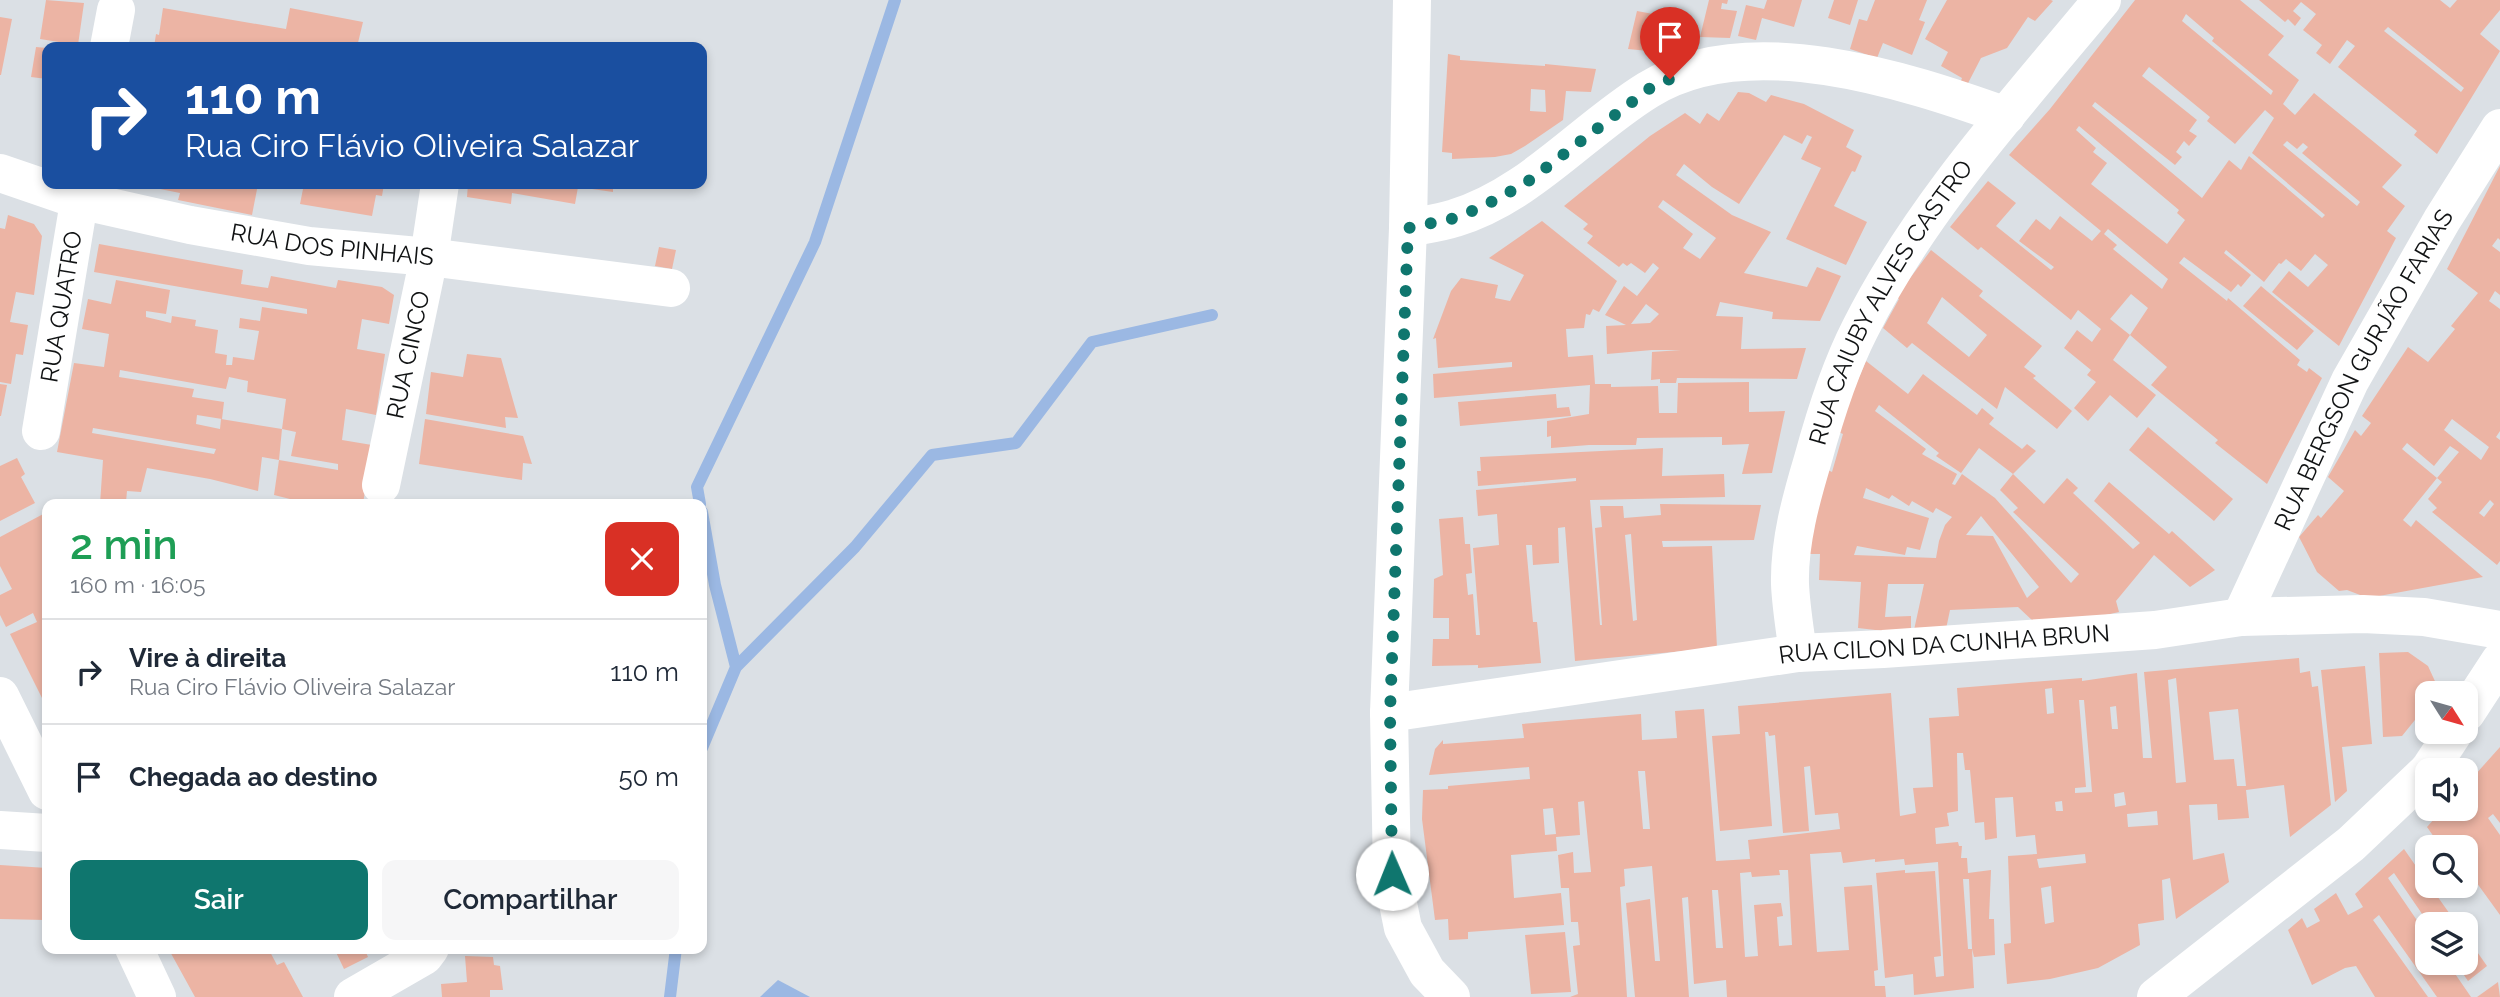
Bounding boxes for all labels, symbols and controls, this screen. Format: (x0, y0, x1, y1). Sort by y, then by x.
pin (1640, 7, 1700, 79)
icon: arrive (1651, 18, 1689, 56)
text: 110 m (185, 68, 321, 125)
icon: right (70, 70, 161, 161)
text: Rua Ciro Flávio Oliveira Salazar (185, 127, 639, 164)
street label: RUA CAIUBY ALVES CASTRO (1803, 154, 1979, 448)
street label: RUA BERGSON GURJÃO FARIAS (2268, 204, 2459, 535)
street label: RUA DOS PINHAIS (228, 217, 435, 271)
street label: RUA QUATRO (34, 229, 88, 385)
street label: RUA CINCO (380, 288, 435, 421)
text: 2 min (70, 520, 178, 569)
button: close (605, 522, 679, 596)
text: 160 m · 16:05 (70, 571, 206, 598)
street label: RUA CILON DA CUNHA BRUN (1777, 618, 2111, 670)
text: Vire à direita (129, 643, 286, 673)
icon: right (70, 653, 108, 691)
text: 110 m (610, 657, 679, 687)
text: Rua Ciro Flávio Oliveira Salazar (129, 673, 455, 700)
north arrow (2415, 681, 2478, 744)
map controls (2415, 681, 2478, 975)
icon: arrive (70, 758, 108, 796)
button: sound (2415, 758, 2478, 821)
text: Chegada ao destino (129, 762, 378, 792)
text: 50 m (618, 762, 679, 792)
button: search (2415, 835, 2478, 898)
position arrow (1355, 837, 1429, 911)
button: Sair (70, 860, 368, 940)
button: Compartilhar (382, 860, 679, 940)
button: layers (2415, 912, 2478, 975)

